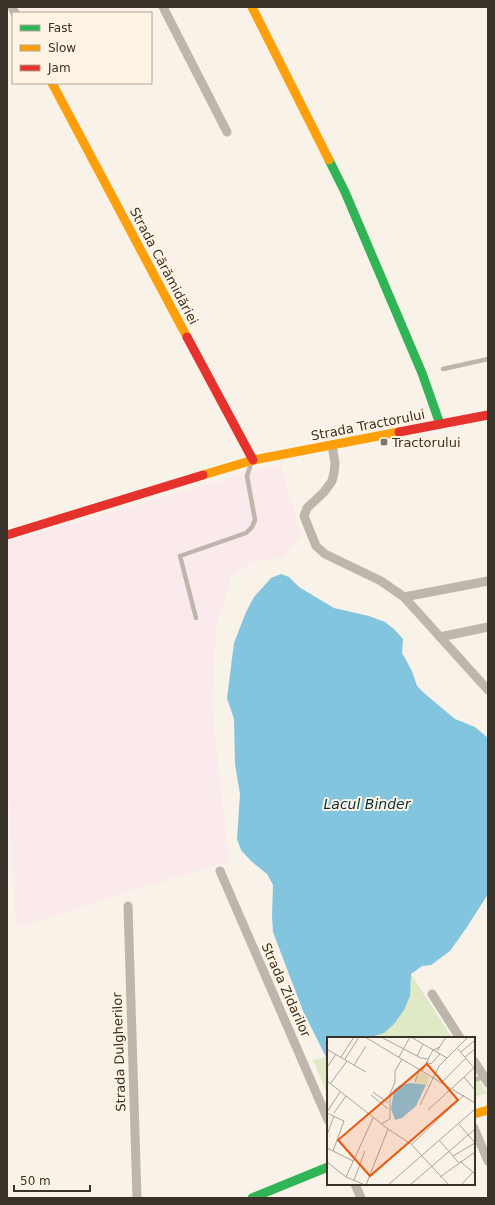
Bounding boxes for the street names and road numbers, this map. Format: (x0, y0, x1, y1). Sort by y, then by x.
street label: Strada Cărămidăriei (127, 205, 201, 327)
street label: Strada Tractorului (310, 406, 426, 444)
street label: Strada Zidarilor (258, 941, 314, 1040)
street label: Strada Dulgherilor (109, 992, 129, 1112)

